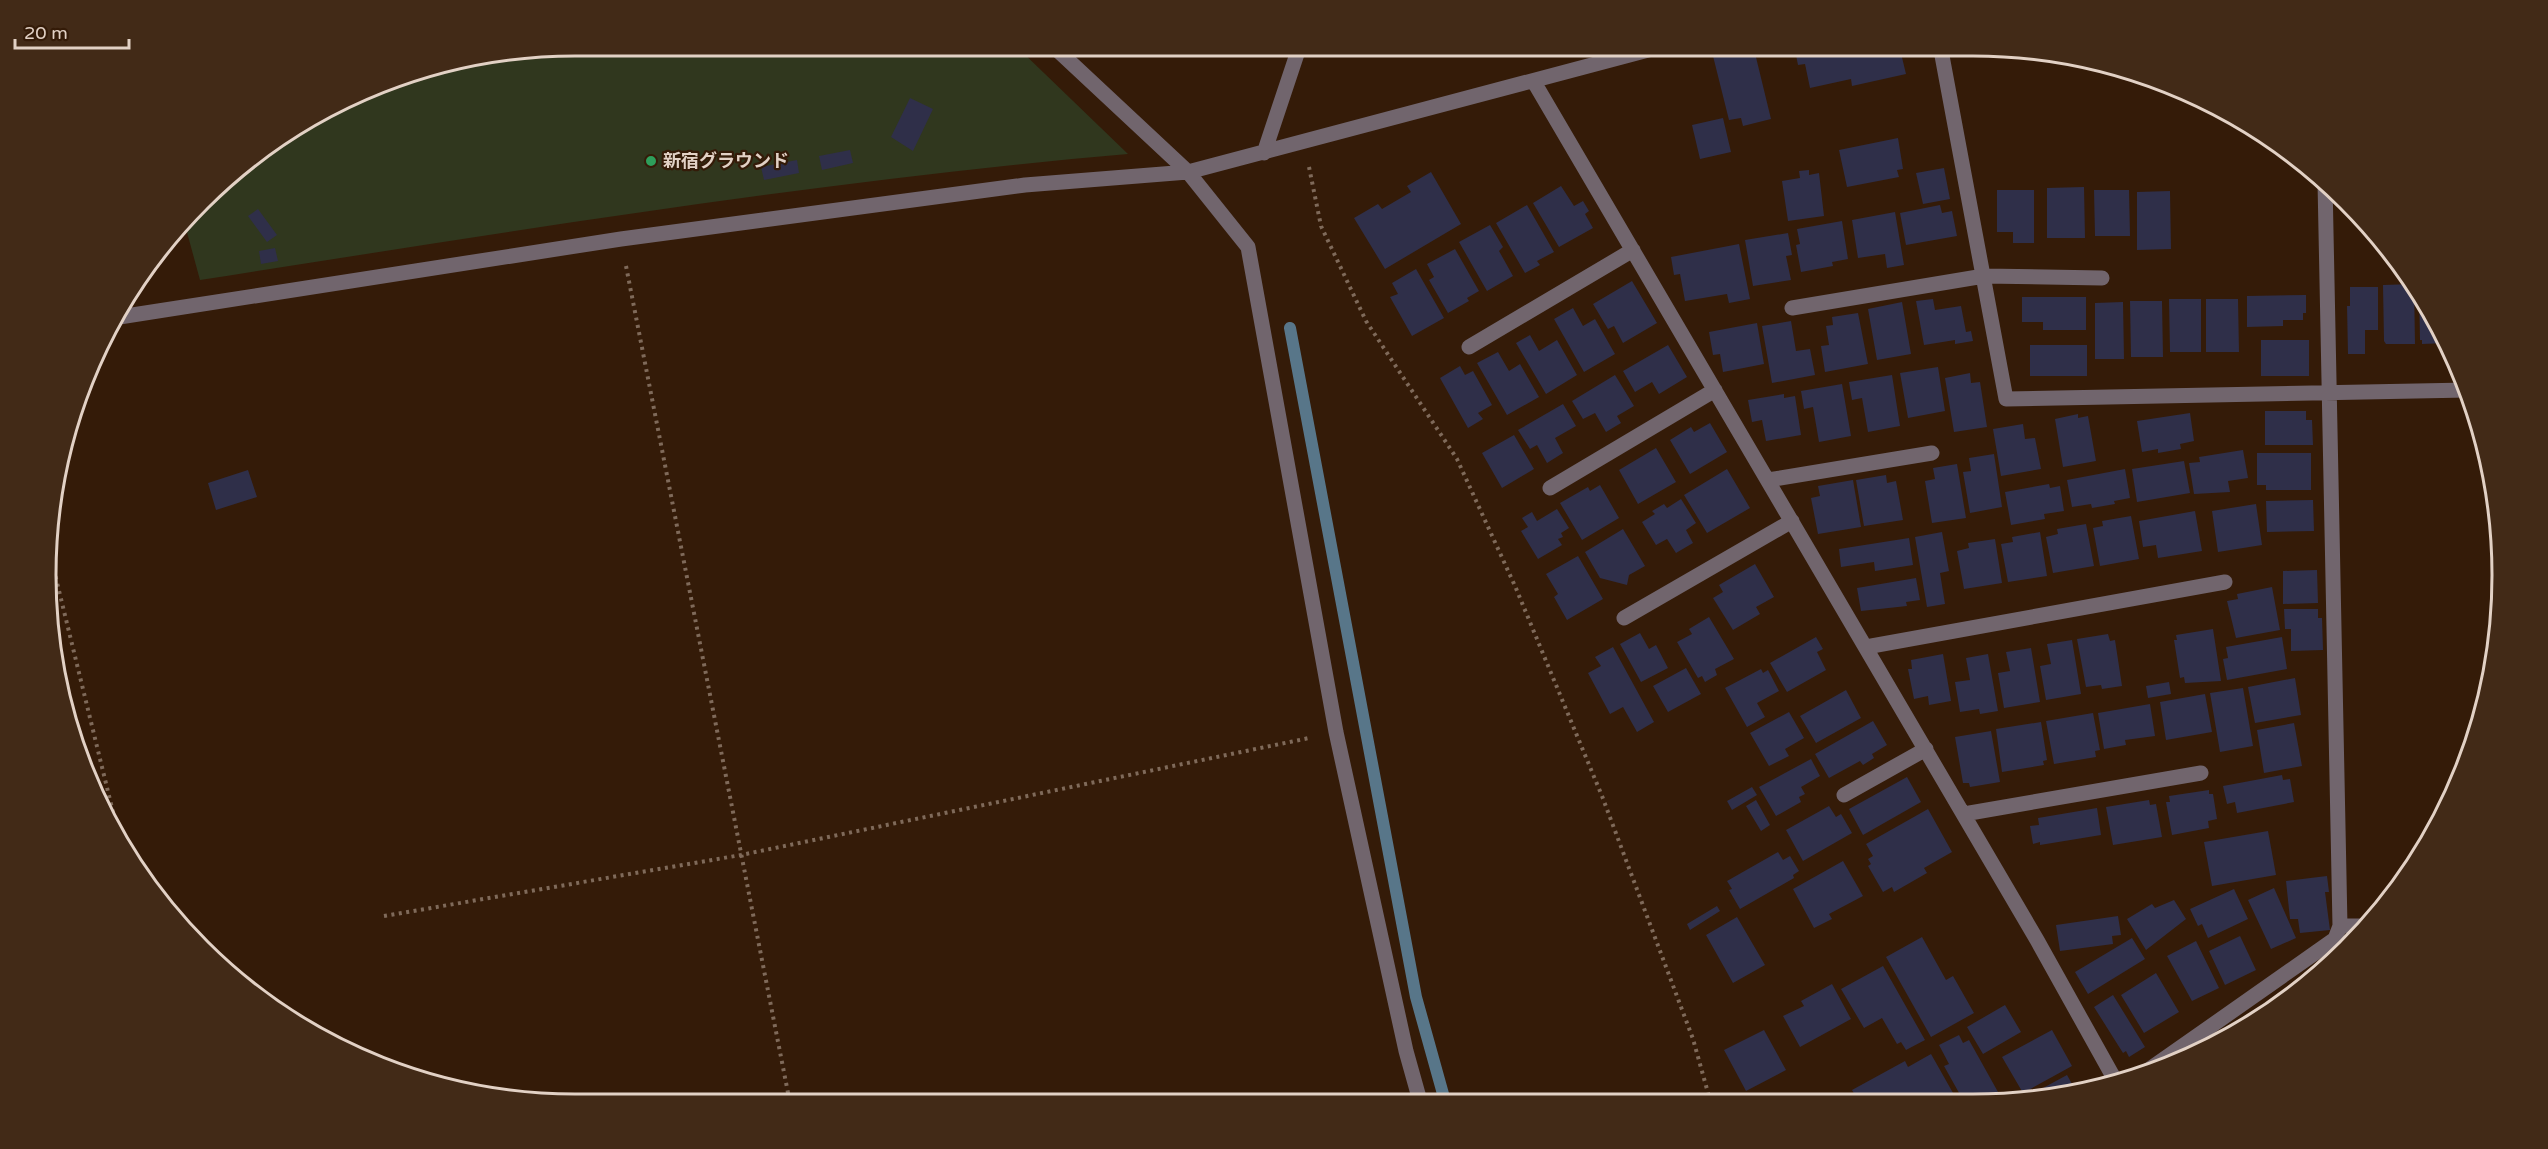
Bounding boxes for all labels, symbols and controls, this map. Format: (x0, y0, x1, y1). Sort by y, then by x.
scale bar (15, 12, 129, 50)
text: 20 m (24, 22, 68, 44)
place label: 新宿グラウンド (663, 150, 789, 172)
marker: 新宿グラウンド (644, 154, 658, 168)

